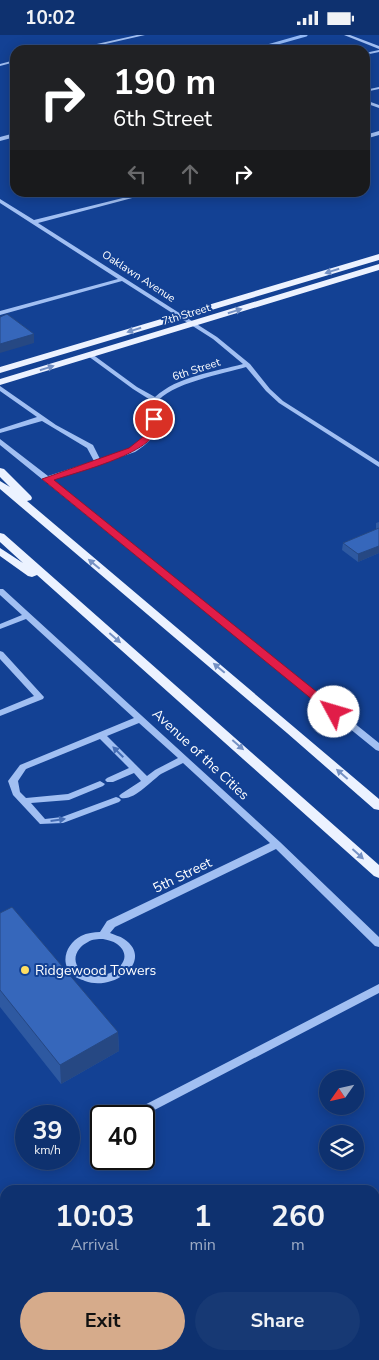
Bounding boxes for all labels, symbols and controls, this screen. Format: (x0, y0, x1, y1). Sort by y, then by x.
text: 10:02 (25, 5, 75, 31)
text: 190 m (113, 59, 216, 106)
icon: right (30, 65, 95, 130)
text: 6th Street (113, 104, 212, 134)
icon: left (123, 160, 151, 188)
icon: ahead (176, 160, 204, 188)
icon: right (229, 160, 257, 188)
street label: Oaklawn Avenue (99, 247, 178, 306)
one-way arrow (325, 268, 340, 276)
street label: 7th Street (160, 300, 212, 329)
one-way arrow (228, 306, 243, 314)
one-way arrow (127, 327, 142, 335)
street label: 6th Street (170, 355, 222, 384)
one-way arrow (39, 364, 54, 372)
pin (133, 398, 175, 440)
icon: arrive (140, 405, 168, 433)
one-way arrow (88, 559, 100, 570)
one-way arrow (109, 632, 121, 644)
one-way arrow (212, 663, 225, 674)
position arrow (307, 685, 359, 737)
street label: Avenue of the Cities (148, 704, 253, 804)
one-way arrow (231, 739, 243, 751)
one-way arrow (112, 746, 124, 758)
one-way arrow (336, 768, 349, 779)
one-way arrow (50, 816, 66, 824)
one-way arrow (352, 848, 364, 860)
street label: 5th Street (150, 853, 215, 898)
place label: Ridgewood Towers (35, 961, 156, 980)
marker: Ridgewood Towers (19, 964, 31, 976)
north arrow (319, 1070, 364, 1115)
map controls (319, 1070, 364, 1170)
speed limit sign: 40 (90, 1105, 155, 1170)
text: 39 (32, 1114, 63, 1148)
button: layers (319, 1125, 364, 1170)
text: km/h (34, 1142, 61, 1158)
text: 10:03 (55, 1196, 134, 1237)
text: 1 (194, 1196, 212, 1237)
text: 260 (271, 1196, 325, 1237)
text: Arrival (71, 1234, 119, 1256)
text: min (189, 1234, 216, 1256)
text: m (291, 1234, 305, 1256)
button: Exit (20, 1292, 185, 1350)
button: Share (195, 1292, 360, 1350)

